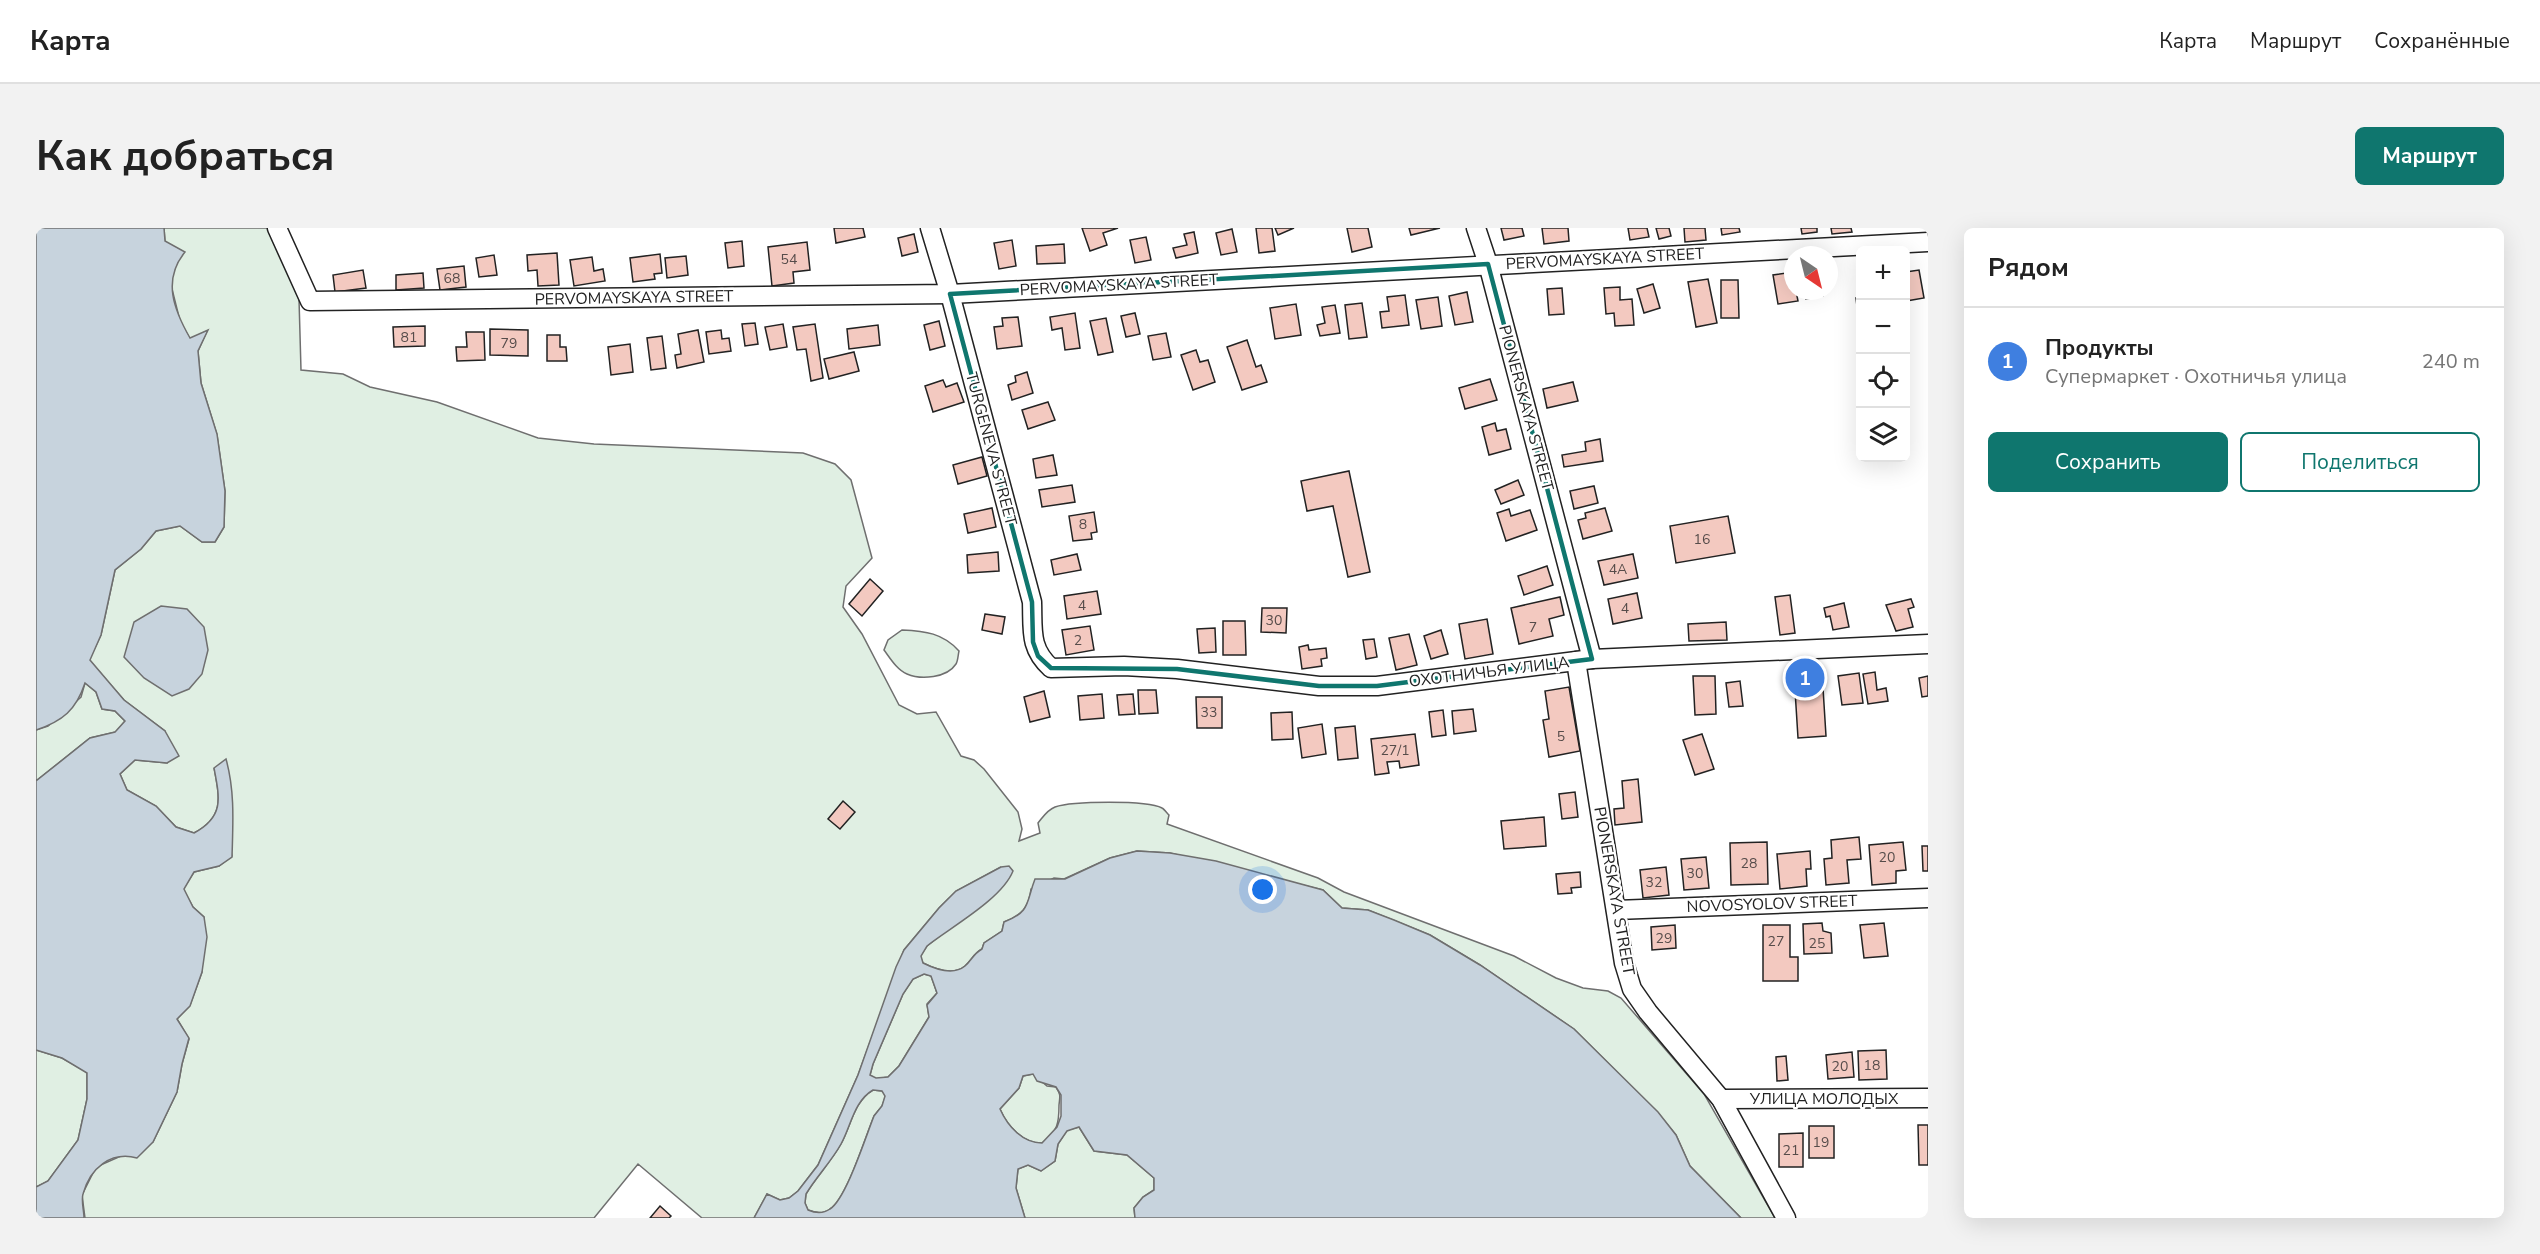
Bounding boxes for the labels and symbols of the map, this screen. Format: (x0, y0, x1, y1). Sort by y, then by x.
street label: PERVOMAYSKAYA STREET (1505, 243, 1705, 275)
north arrow (1784, 246, 1838, 300)
house number: 54 (781, 250, 797, 269)
house number: 68 (444, 269, 460, 288)
street label: PERVOMAYSKAYA STREET (1019, 269, 1219, 301)
street label: PERVOMAYSKAYA STREET (534, 285, 734, 311)
street label: PIONERSKAYA STREET (1493, 323, 1559, 494)
house number: 81 (401, 328, 417, 347)
house number: 79 (501, 334, 517, 353)
street label: TURGENEVA STREET (960, 370, 1022, 528)
house number: 8 (1079, 515, 1087, 534)
house number: 16 (1694, 530, 1710, 549)
house number: 4А (1609, 560, 1627, 579)
house number: 4 (1078, 596, 1086, 615)
house number: 4 (1621, 599, 1629, 618)
house number: 30 (1266, 611, 1282, 630)
house number: 7 (1529, 618, 1537, 637)
house number: 2 (1074, 631, 1082, 650)
street label: ОХОТНИЧЬЯ УЛИЦА (1407, 651, 1571, 693)
pin: 1 (1786, 656, 1824, 700)
house number: 33 (1201, 703, 1217, 722)
house number: 5 (1557, 727, 1565, 746)
house number: 27/1 (1380, 741, 1410, 760)
street label: PIONERSKAYA STREET (1588, 805, 1640, 977)
house number: 20 (1879, 848, 1895, 867)
house number: 28 (1741, 854, 1757, 873)
house number: 30 (1687, 864, 1703, 883)
house number: 32 (1646, 873, 1662, 892)
your location (1248, 875, 1277, 904)
street label: NOVOSYOLOV STREET (1686, 890, 1858, 918)
house number: 29 (1656, 929, 1672, 948)
house number: 27 (1768, 932, 1784, 951)
house number: 25 (1809, 934, 1825, 953)
house number: 18 (1864, 1056, 1880, 1075)
house number: 20 (1832, 1057, 1848, 1076)
street label: УЛИЦА МОЛОДЫХ (1749, 1088, 1899, 1110)
house number: 19 (1813, 1133, 1829, 1152)
house number: 21 (1783, 1141, 1799, 1160)

